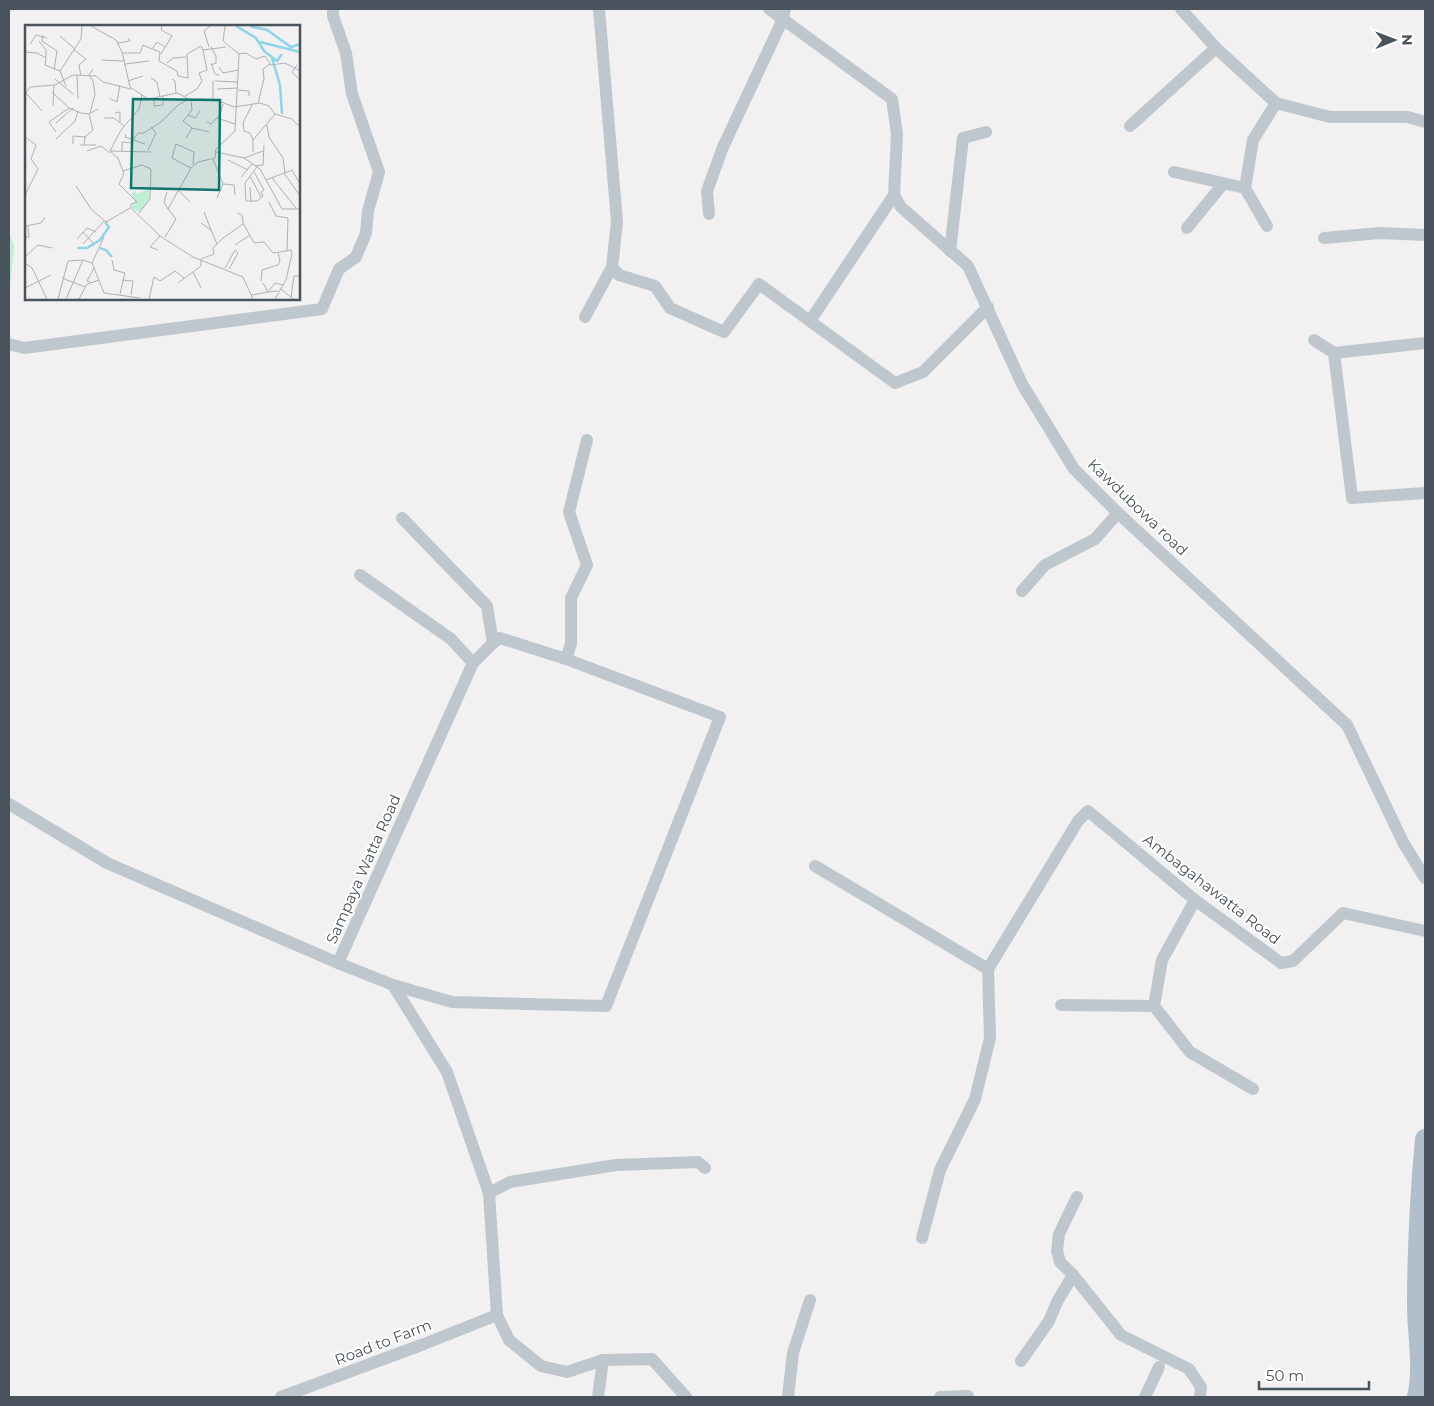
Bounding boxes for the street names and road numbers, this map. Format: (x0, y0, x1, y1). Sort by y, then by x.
street label: Kawdubowa road (1084, 454, 1192, 560)
street label: Sampaya Watta Road (321, 791, 405, 947)
street label: Ambagahawatta Road (1140, 829, 1284, 949)
street label: Road to Farm (332, 1315, 434, 1369)

